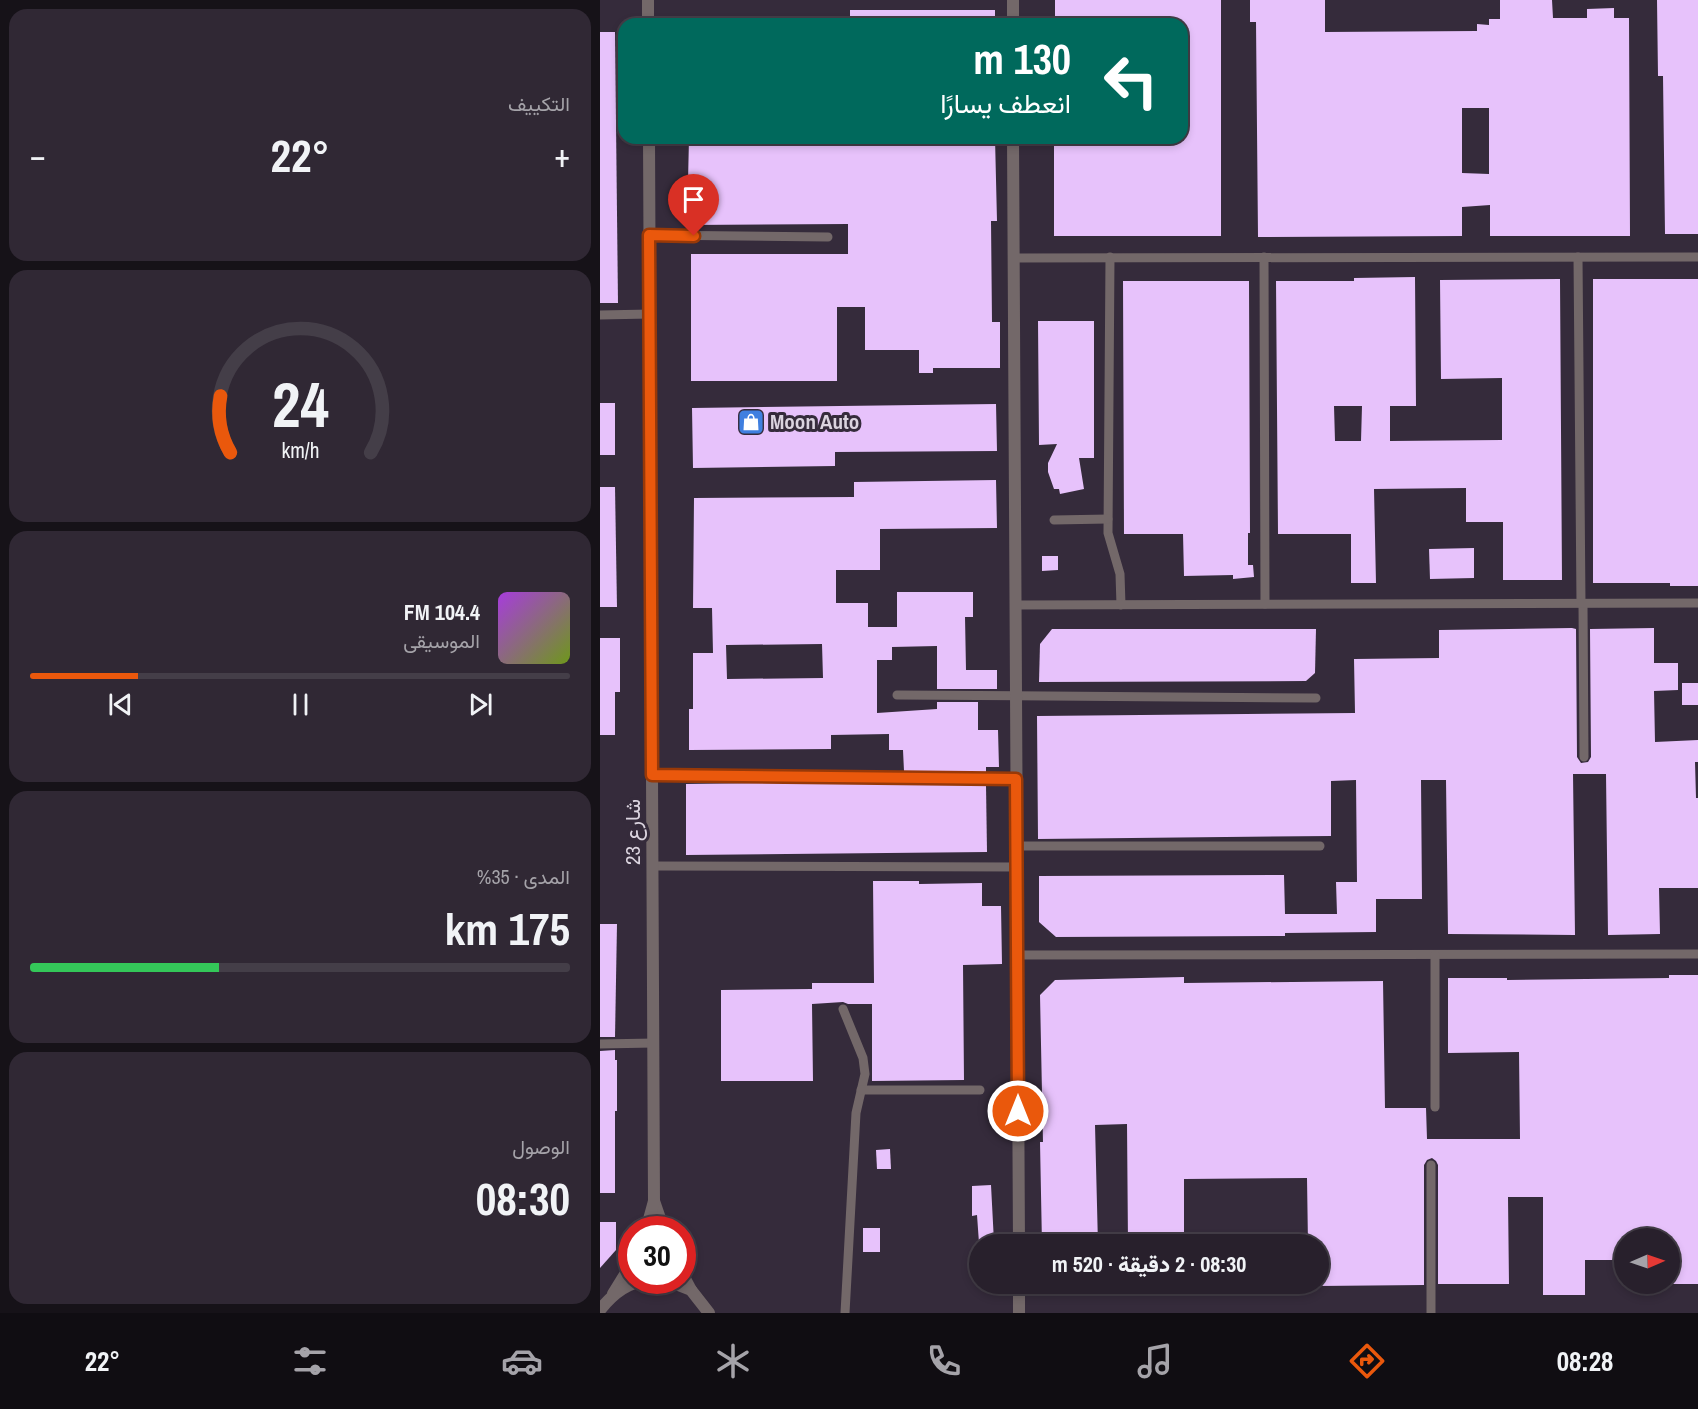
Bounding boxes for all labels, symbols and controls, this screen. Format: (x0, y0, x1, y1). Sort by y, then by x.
text: 130 m (973, 31, 1071, 87)
icon: left (1092, 42, 1170, 120)
text: انعطف يسارًا (940, 85, 1071, 121)
text: التكييف (508, 90, 570, 117)
text: 22° (270, 125, 330, 186)
text: − (30, 133, 46, 177)
text: + (554, 133, 570, 177)
pin (668, 174, 719, 236)
icon: arrive (677, 183, 710, 216)
text: 24 (272, 362, 328, 446)
shop icon: Moon Auto (736, 407, 766, 437)
place label: Moon Auto (770, 407, 859, 436)
text: km/h (281, 436, 319, 465)
text: 104.4 FM (404, 597, 480, 627)
text: الموسيقى (403, 627, 480, 654)
icon: previous (104, 688, 137, 721)
icon: pause (284, 688, 317, 721)
icon: next (464, 688, 497, 721)
street label: شارع 23 (618, 799, 647, 865)
text: المدى · 35% (477, 863, 570, 890)
text: 175 km (445, 898, 570, 959)
position arrow (986, 1079, 1050, 1143)
text: الوصول (512, 1133, 570, 1160)
text: 08:30 (476, 1168, 570, 1229)
speed limit sign: 30 (618, 1216, 696, 1294)
north arrow (1614, 1228, 1680, 1294)
map controls (1614, 1228, 1680, 1294)
text: 08:30 · 2 دقيقة · 520 m (1052, 1249, 1246, 1279)
icon: filters (289, 1340, 331, 1382)
icon: car (501, 1340, 543, 1382)
icon: climate (712, 1340, 754, 1382)
icon: phone (923, 1340, 965, 1382)
icon: music (1134, 1340, 1176, 1382)
icon: directions (1346, 1340, 1388, 1382)
text: 22° (85, 1343, 120, 1379)
text: 08:28 (1557, 1343, 1613, 1379)

